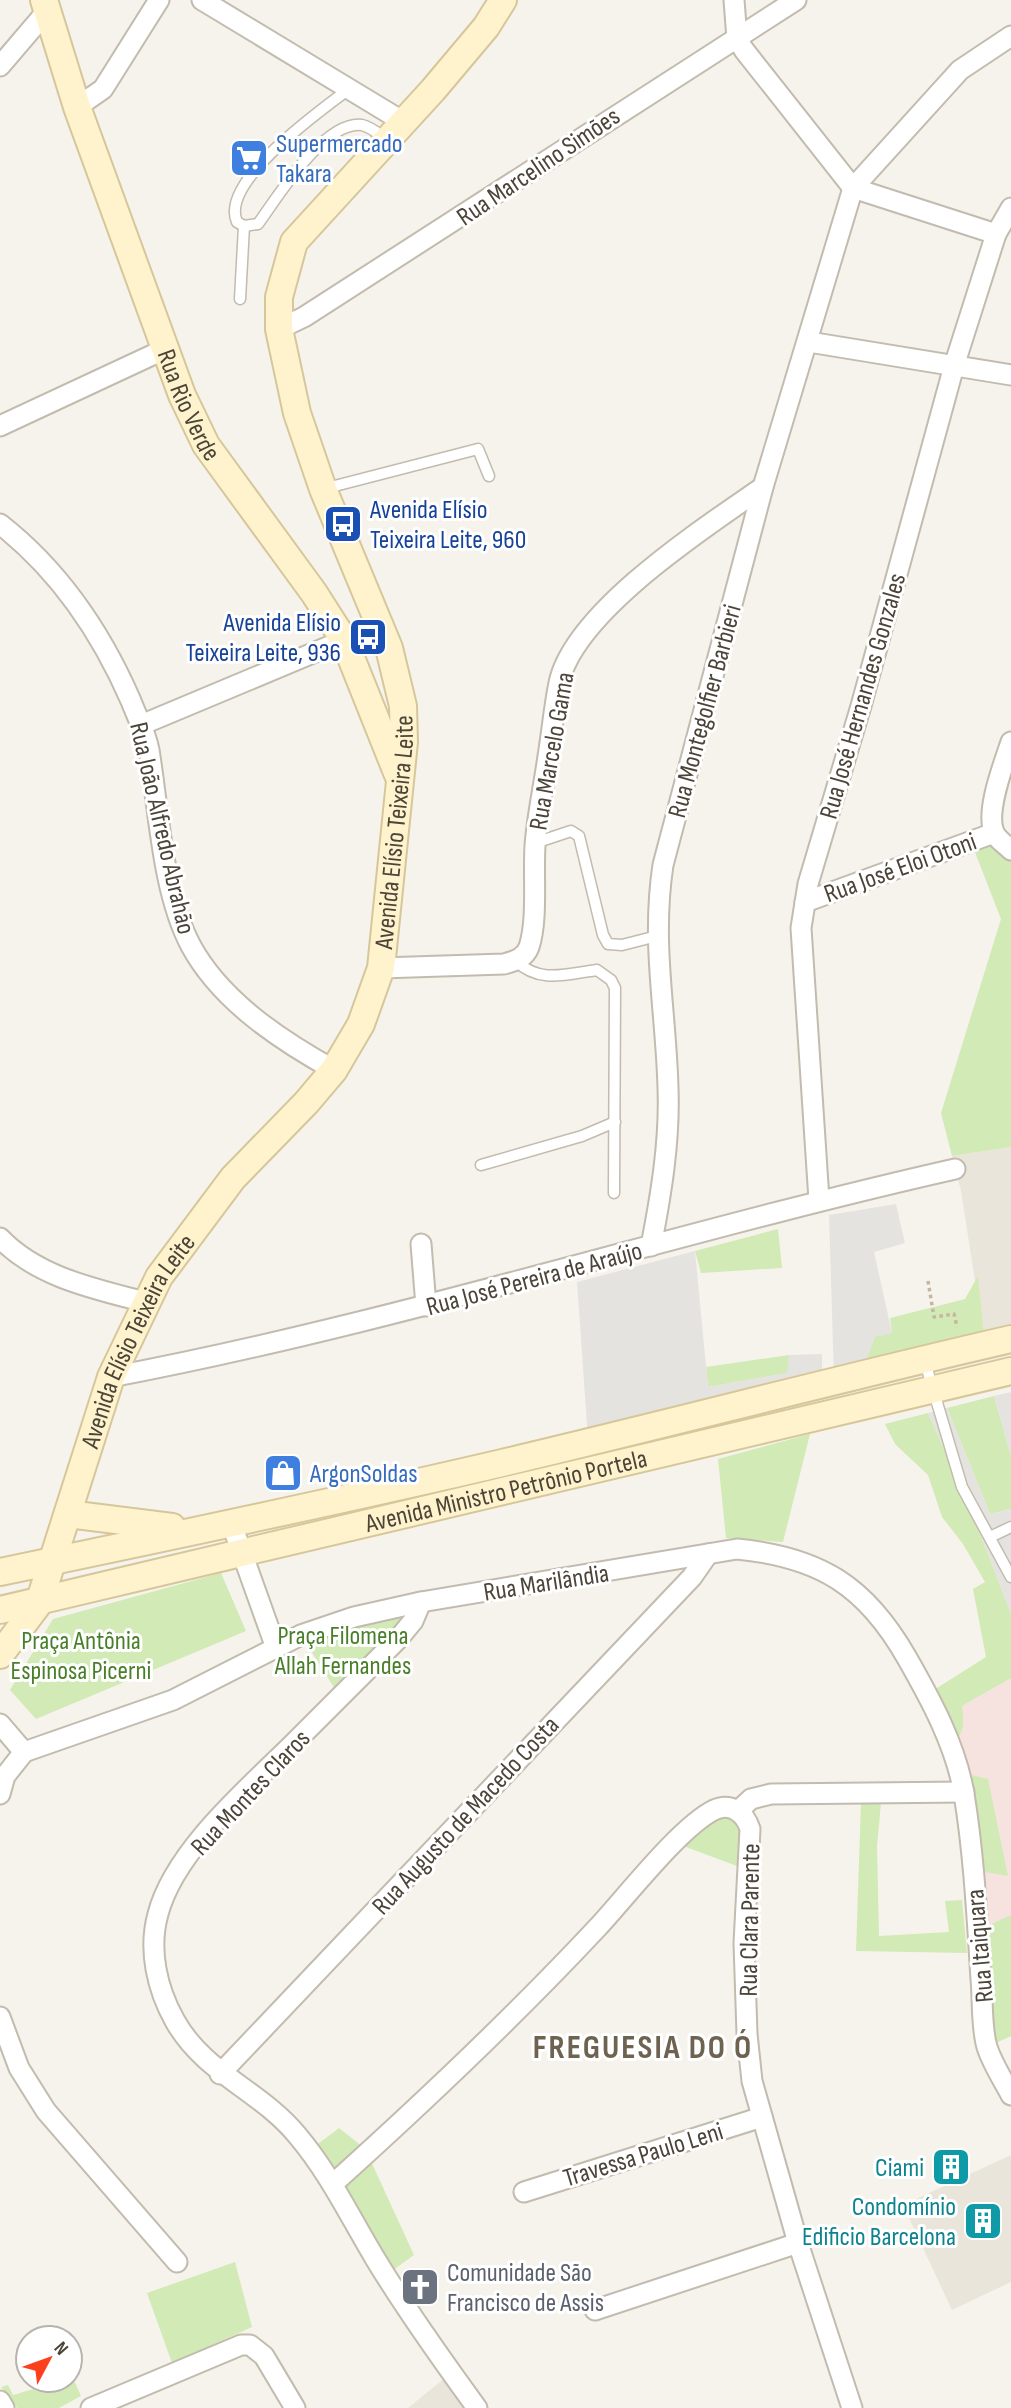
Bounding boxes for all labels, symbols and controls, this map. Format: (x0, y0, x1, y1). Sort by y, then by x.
street label: Rua Marcelino Simões (452, 101, 626, 233)
place label: Supermercado Takara (276, 129, 403, 190)
supermarket icon: Supermercado Takara (228, 137, 270, 179)
street label: Rua Rio Verde (150, 345, 226, 467)
place label: Avenida Elísio Teixeira Leite, 960 (369, 495, 526, 556)
bus stop icon: Avenida Elísio Teixeira Leite, 960 (322, 503, 364, 545)
street label: Rua José Hernandes Gonzales (814, 570, 913, 823)
street label: Rua Montegolfier Barbieri (662, 601, 749, 821)
place label: Avenida Elísio Teixeira Leite, 936 (185, 608, 341, 669)
bus stop icon: Avenida Elísio Teixeira Leite, 936 (347, 616, 389, 658)
street label: Rua Marcelo Gama (523, 670, 582, 833)
street label: Avenida Elísio Teixeira Leite (369, 715, 421, 951)
street label: Rua João Alfredo Abrahão (122, 719, 201, 937)
street label: Rua José Eloi Otoni (820, 827, 981, 910)
street label: Avenida Elísio Teixeira Leite (75, 1228, 203, 1453)
street label: Rua José Pereira de Araújo (423, 1236, 646, 1323)
street label: Avenida Ministro Petrônio Portela (362, 1444, 650, 1540)
shop icon: ArgonSoldas (262, 1452, 304, 1494)
place label: ArgonSoldas (309, 1459, 418, 1490)
street label: Rua Marilândia (481, 1558, 611, 1609)
park label: Praça Filomena Allah Fernandes (274, 1621, 411, 1682)
park label: Praça Antônia Espinosa Picerni (11, 1626, 151, 1687)
street label: Rua Augusto de Macedo Costa (366, 1710, 566, 1922)
street label: Rua Montes Claros (185, 1724, 317, 1862)
street label: Rua Clara Parente (734, 1843, 767, 1997)
street label: Rua Itaiquara (960, 1888, 1001, 2004)
district label: FREGUESIA DO Ó (533, 2028, 753, 2068)
street label: Travessa Paulo Leni (560, 2116, 727, 2194)
building icon: Ciami (930, 2146, 972, 2188)
place label: Ciami (875, 2153, 924, 2184)
place label: Condomínio Edificio Barcelona (802, 2192, 956, 2253)
building icon: Condomínio Edificio Barcelona (962, 2200, 1004, 2242)
place label: Comunidade São Francisco de Assis (447, 2258, 604, 2319)
church icon: Comunidade São Francisco de Assis (399, 2266, 441, 2308)
north arrow (14, 2324, 84, 2394)
text: N (49, 2337, 73, 2360)

